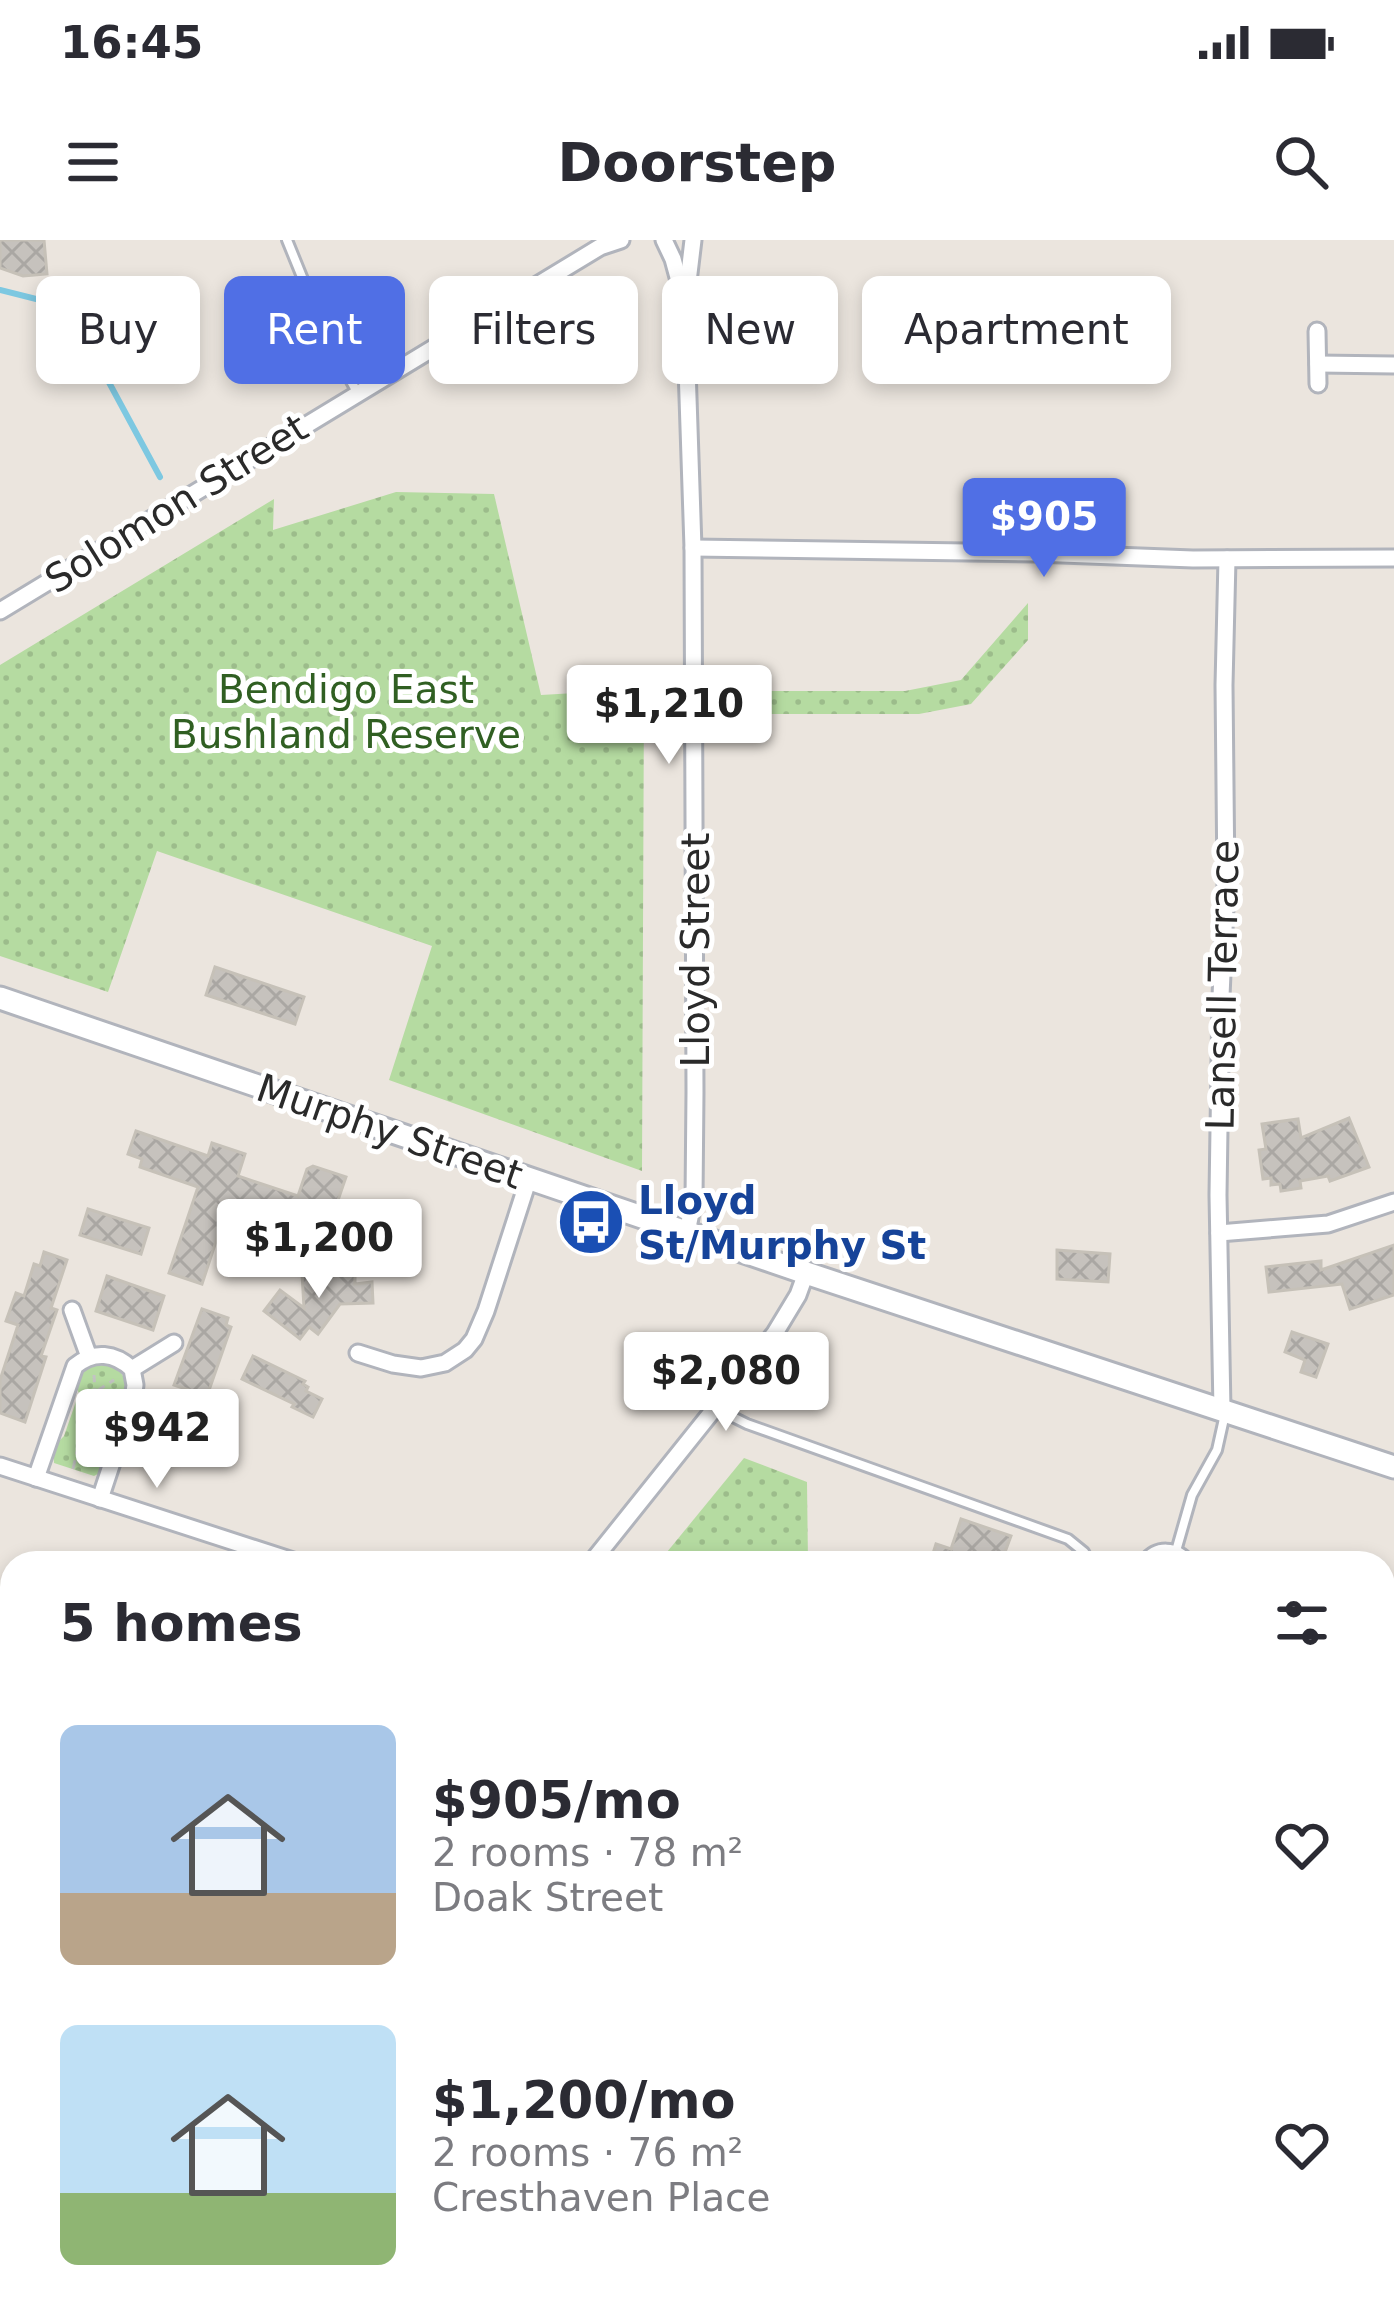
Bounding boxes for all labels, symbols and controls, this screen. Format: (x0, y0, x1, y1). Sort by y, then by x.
text: 16:45 (60, 16, 203, 69)
icon: menu (60, 129, 126, 195)
icon: search (1268, 129, 1334, 195)
text: Doorstep (558, 131, 836, 194)
chip: Buy (36, 276, 200, 384)
chip: Rent (224, 276, 405, 384)
chip: Filters (429, 276, 638, 384)
chip: New (662, 276, 838, 384)
chip: Apartment (862, 276, 1171, 384)
street label: Solomon Street (37, 405, 316, 602)
pin: $905 (973, 478, 1115, 580)
text: $905 (990, 494, 1098, 539)
pin: $1,210 (571, 665, 767, 767)
park label: Bendigo East Bushland Reserve (171, 667, 521, 757)
text: $1,210 (594, 681, 744, 726)
street label: Lloyd Street (673, 832, 718, 1068)
street label: Lansell Terrace (1197, 839, 1248, 1131)
street label: Murphy Street (251, 1065, 529, 1198)
place label: Lloyd St/Murphy St (638, 1178, 926, 1268)
bus stop icon: Lloyd St/Murphy St (556, 1187, 626, 1257)
pin: $1,200 (221, 1199, 417, 1301)
text: $1,200 (244, 1215, 394, 1260)
pin: $2,080 (628, 1332, 824, 1434)
text: $2,080 (651, 1348, 801, 1393)
pin: $942 (86, 1389, 228, 1491)
text: $942 (103, 1405, 211, 1450)
icon: filters (1269, 1590, 1335, 1656)
text: 5 homes (60, 1594, 303, 1653)
text: $905/mo (432, 1771, 681, 1830)
icon: home (156, 1773, 300, 1917)
icon: heart (1269, 1812, 1335, 1878)
text: 2 rooms · 78 m² (432, 1830, 743, 1875)
text: Doak Street (432, 1875, 663, 1920)
text: $1,200/mo (432, 2071, 736, 2130)
icon: home (156, 2073, 300, 2217)
icon: heart (1269, 2112, 1335, 2178)
text: 2 rooms · 76 m² (432, 2130, 743, 2175)
text: Cresthaven Place (432, 2175, 771, 2220)

